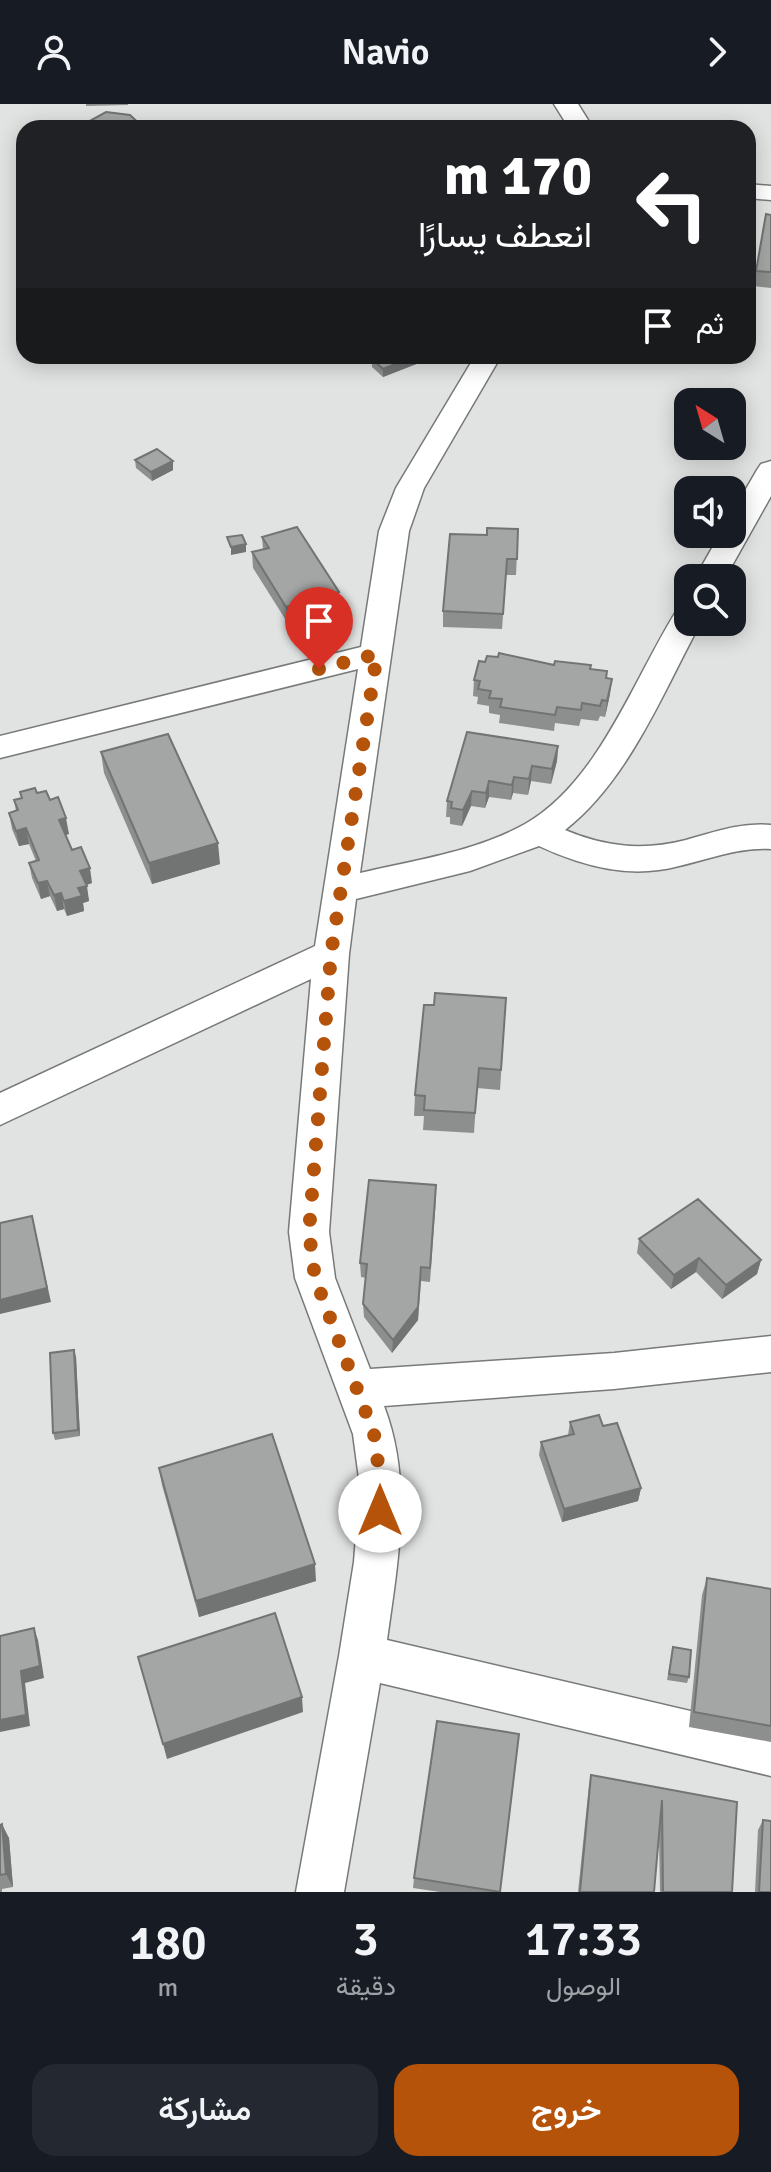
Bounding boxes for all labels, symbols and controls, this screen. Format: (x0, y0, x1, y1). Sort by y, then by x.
icon: person (32, 30, 76, 74)
text: Navio (342, 30, 429, 75)
icon: forward (695, 30, 739, 74)
text: 170 m (444, 141, 592, 210)
icon: left (620, 152, 724, 256)
text: انعطف يسارًا (418, 213, 592, 258)
icon: arrive (636, 304, 680, 348)
text: ثم (696, 306, 724, 343)
north arrow (674, 388, 746, 460)
map controls (674, 388, 746, 636)
button: sound (674, 476, 746, 548)
button: search (674, 564, 746, 636)
pin (285, 587, 353, 669)
icon: arrive (297, 599, 341, 643)
position arrow (338, 1469, 422, 1553)
text: 3 (353, 1910, 379, 1969)
text: 17:33 (525, 1910, 642, 1969)
text: 180 (129, 1914, 207, 1973)
text: دقيقة (336, 1971, 396, 2003)
text: الوصول (546, 1971, 621, 2003)
text: m (157, 1972, 178, 2004)
button: مشاركة (32, 2064, 378, 2156)
button: خروج (394, 2064, 739, 2156)

